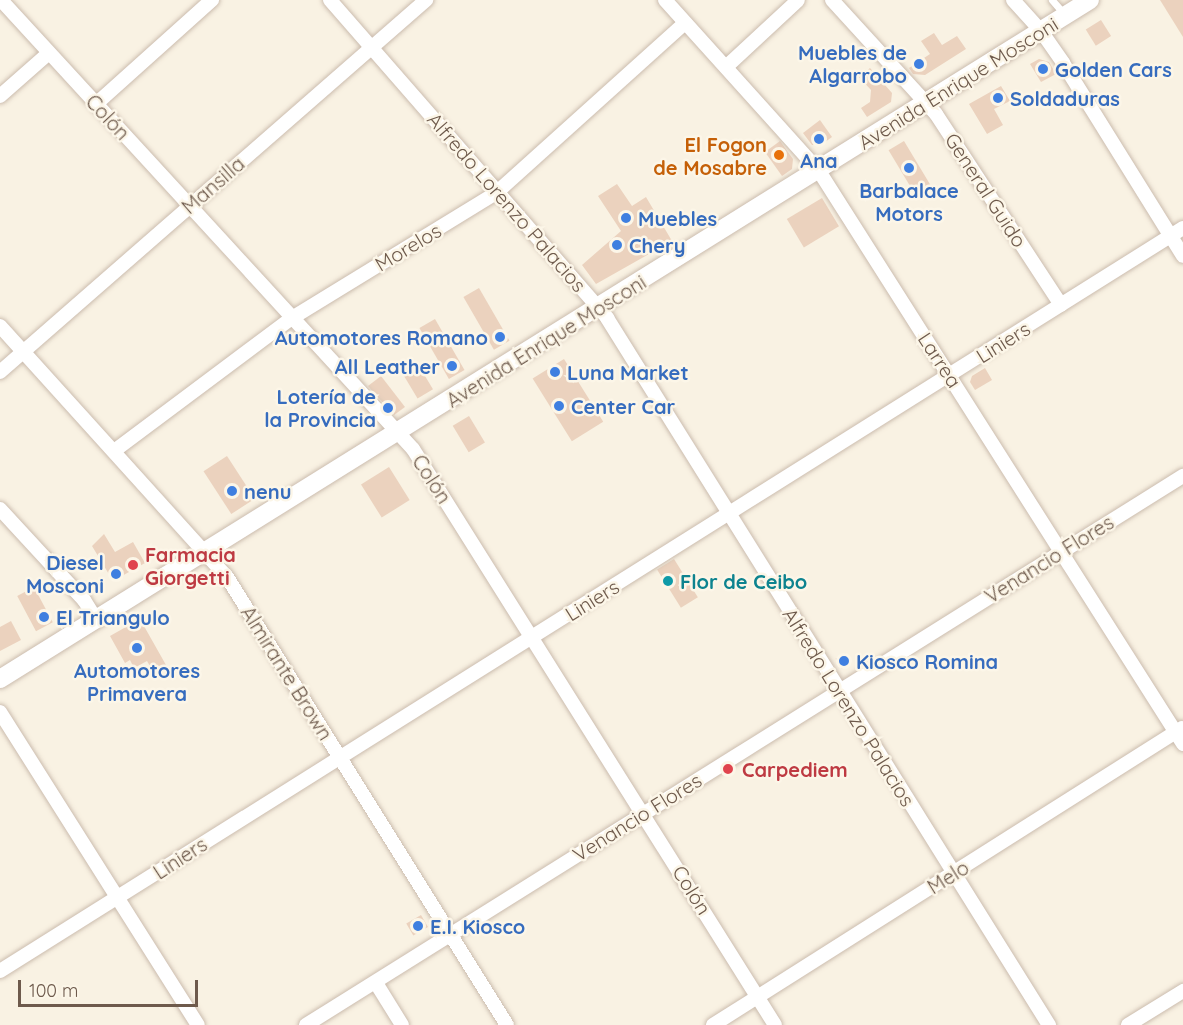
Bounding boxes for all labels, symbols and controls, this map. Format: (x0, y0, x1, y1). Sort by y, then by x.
street label: Avenida Enrique Mosconi (854, 12, 1062, 154)
place label: Muebles de Algarrobo (798, 40, 907, 87)
marker: Muebles de Algarrobo (912, 57, 926, 71)
place label: Golden Cars (1055, 57, 1172, 81)
marker: Golden Cars (1036, 62, 1050, 76)
place label: Soldaduras (1010, 86, 1120, 110)
street label: Colón (81, 89, 135, 145)
marker: Soldaduras (991, 91, 1005, 105)
street label: Alfredo Lorenzo Palacios (423, 108, 591, 296)
street label: General Guido (940, 128, 1032, 252)
place label: El Fogon de Mosabre (653, 132, 767, 179)
marker: Ana (812, 132, 826, 146)
marker: El Fogon de Mosabre (772, 148, 786, 162)
place label: Ana (800, 148, 838, 172)
street label: Mansilla (177, 151, 249, 219)
marker: Barbalace Motors (902, 161, 916, 175)
place label: Barbalace Motors (859, 178, 959, 225)
place label: Muebles (638, 206, 717, 230)
marker: Muebles (619, 211, 633, 225)
street label: Morelos (371, 218, 445, 276)
place label: Chery (629, 233, 685, 257)
marker: Chery (610, 238, 624, 252)
street label: Avenida Enrique Mosconi (442, 270, 650, 412)
street label: Liniers (972, 316, 1034, 368)
place label: Automotores Romano (275, 325, 488, 349)
street label: Larrea (913, 328, 967, 392)
marker: Automotores Romano (493, 330, 507, 344)
place label: All Leather (335, 354, 440, 378)
marker: All Leather (445, 359, 459, 373)
place label: Luna Market (567, 360, 689, 384)
marker: Luna Market (548, 365, 562, 379)
place label: Lotería de la Provincia (264, 384, 376, 431)
place label: Center Car (571, 394, 675, 418)
marker: Center Car (552, 399, 566, 413)
marker: Lotería de la Provincia (381, 401, 395, 415)
street label: Colón (407, 450, 457, 508)
place label: nenu (244, 479, 291, 503)
marker: nenu (225, 484, 239, 498)
street label: Venancio Flores (980, 510, 1118, 608)
place label: Farmacia Giorgetti (145, 542, 236, 589)
place label: Diesel Mosconi (26, 550, 104, 597)
marker: Farmacia Giorgetti (126, 558, 140, 572)
marker: Diesel Mosconi (109, 567, 123, 581)
place label: Flor de Ceibo (680, 569, 807, 593)
street label: Liniers (561, 574, 623, 626)
marker: Flor de Ceibo (661, 574, 675, 588)
street label: Almirante Brown (236, 602, 338, 744)
street label: Alfredo Lorenzo Palacios (778, 603, 920, 811)
place label: El Triangulo (56, 605, 170, 629)
marker: El Triangulo (37, 610, 51, 624)
marker: Automotores Primavera (130, 641, 144, 655)
place label: Kiosco Romina (856, 649, 998, 673)
marker: Kiosco Romina (837, 654, 851, 668)
place label: Automotores Primavera (74, 658, 200, 705)
place label: Carpediem (742, 757, 848, 781)
marker: Carpediem (719, 760, 737, 778)
street label: Venancio Flores (568, 768, 706, 866)
street label: Liniers (149, 832, 211, 884)
street label: Melo (923, 855, 973, 899)
street label: Colón (668, 861, 716, 919)
place label: E.I. Kiosco (430, 914, 525, 938)
marker: E.I. Kiosco (411, 919, 425, 933)
scale bar (21, 968, 201, 1006)
text: 100 m (29, 979, 78, 1002)

